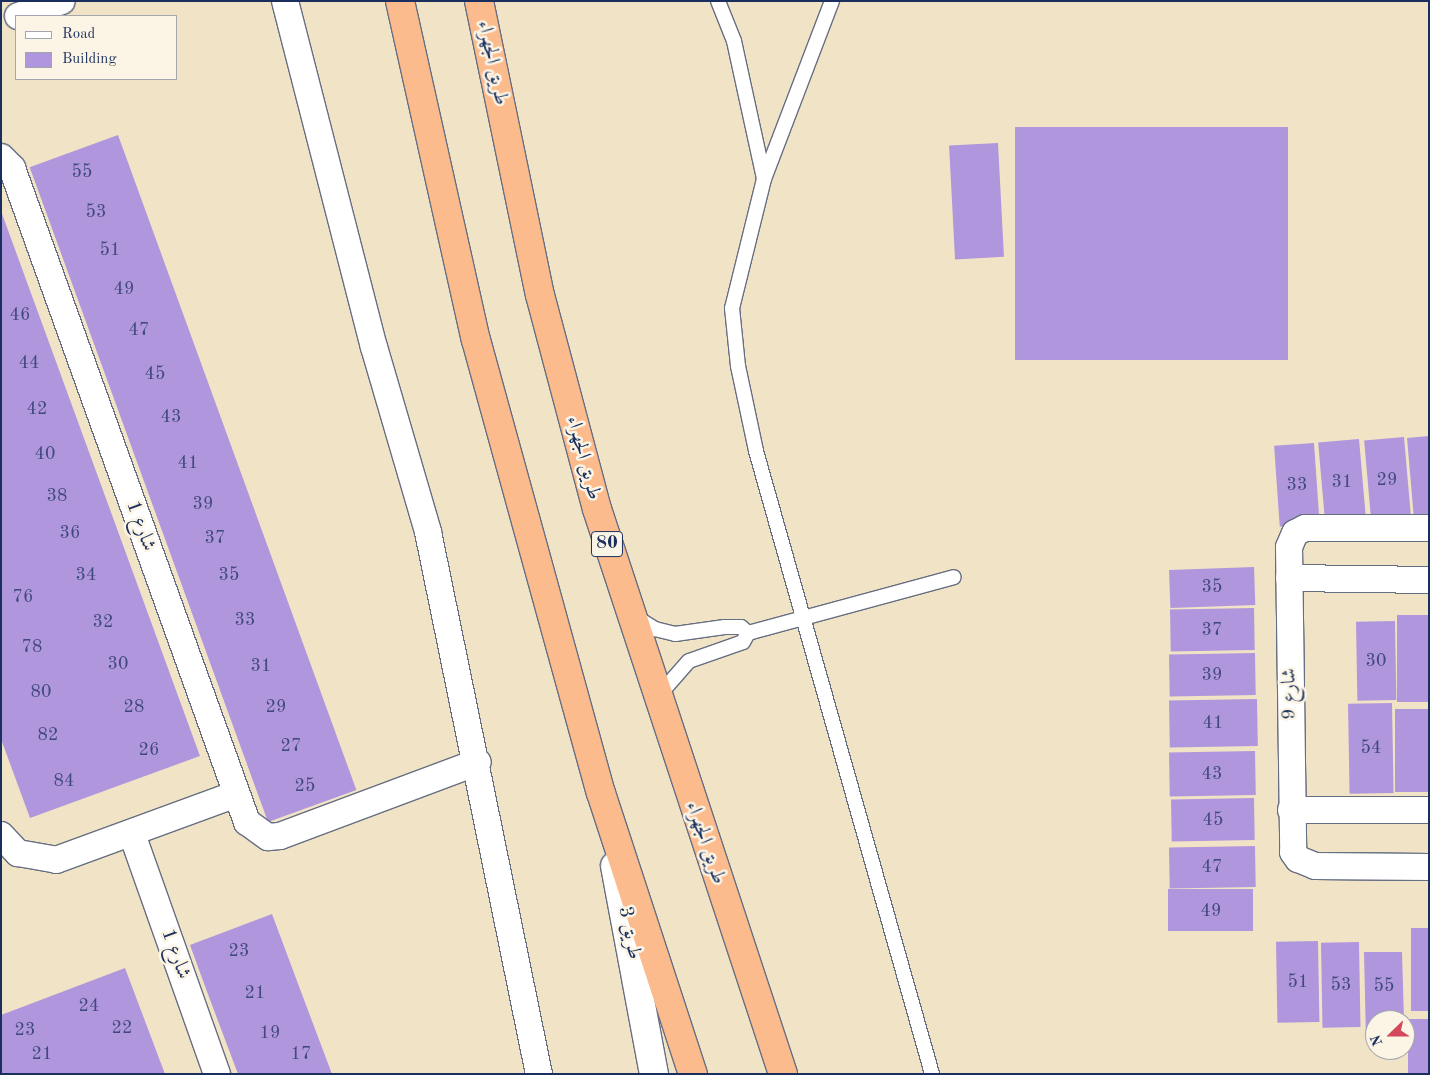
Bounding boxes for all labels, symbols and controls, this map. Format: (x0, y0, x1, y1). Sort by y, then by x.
legend (15, 15, 178, 80)
street label: طريق الجهراء (471, 19, 513, 107)
text: Road (62, 27, 95, 42)
text: Building (62, 52, 117, 67)
house number: 55 (72, 161, 92, 183)
house number: 53 (86, 201, 106, 223)
house number: 51 (100, 239, 120, 261)
house number: 49 (114, 278, 134, 300)
house number: 46 (10, 304, 30, 326)
house number: 47 (129, 319, 149, 341)
house number: 44 (19, 352, 39, 374)
house number: 45 (145, 363, 165, 385)
house number: 42 (27, 398, 47, 420)
house number: 43 (161, 406, 181, 428)
street label: طريق الجهراء (560, 413, 606, 503)
house number: 40 (35, 443, 55, 465)
house number: 41 (178, 452, 198, 474)
house number: 29 (1377, 469, 1397, 491)
house number: 31 (1332, 471, 1352, 493)
house number: 33 (1287, 474, 1307, 496)
house number: 38 (47, 485, 67, 507)
house number: 39 (193, 493, 213, 515)
street label: شارع 1 (120, 498, 160, 554)
house number: 36 (60, 522, 80, 544)
house number: 37 (205, 527, 225, 549)
road number: 80 (591, 528, 623, 560)
house number: 34 (76, 564, 96, 586)
house number: 35 (219, 564, 239, 586)
house number: 35 (1202, 576, 1222, 598)
house number: 76 (13, 586, 33, 608)
house number: 33 (235, 609, 255, 631)
house number: 32 (93, 611, 113, 633)
house number: 37 (1202, 619, 1222, 641)
house number: 78 (22, 636, 42, 658)
house number: 30 (1366, 650, 1386, 672)
house number: 30 (108, 653, 128, 675)
house number: 31 (251, 655, 271, 677)
house number: 39 (1202, 664, 1222, 686)
street label: شارع 9 (1278, 668, 1302, 720)
house number: 80 (31, 681, 51, 703)
house number: 28 (124, 696, 144, 718)
house number: 29 (266, 696, 286, 718)
house number: 41 (1203, 712, 1223, 734)
house number: 82 (38, 724, 58, 746)
house number: 27 (281, 735, 301, 757)
house number: 54 (1361, 737, 1381, 759)
house number: 26 (139, 739, 159, 761)
house number: 43 (1202, 763, 1222, 785)
house number: 84 (54, 770, 74, 792)
house number: 25 (295, 775, 315, 797)
street label: طريق الجهراء (680, 799, 730, 887)
house number: 45 (1203, 809, 1223, 831)
house number: 47 (1202, 856, 1222, 878)
house number: 49 (1201, 900, 1221, 922)
street label: طريق 3 (612, 904, 646, 962)
street label: شارع 1 (155, 926, 195, 982)
house number: 23 (229, 940, 249, 962)
house number: 51 (1288, 971, 1308, 993)
house number: 53 (1331, 974, 1351, 996)
house number: 55 (1374, 975, 1394, 997)
house number: 21 (245, 982, 265, 1004)
house number: 24 (79, 995, 99, 1017)
north arrow (1365, 1010, 1415, 1060)
house number: 22 (112, 1017, 132, 1039)
house number: 23 (15, 1019, 35, 1041)
house number: 19 (260, 1022, 280, 1044)
text: N (1369, 1033, 1386, 1048)
house number: 21 (32, 1043, 52, 1065)
house number: 17 (291, 1043, 311, 1065)

